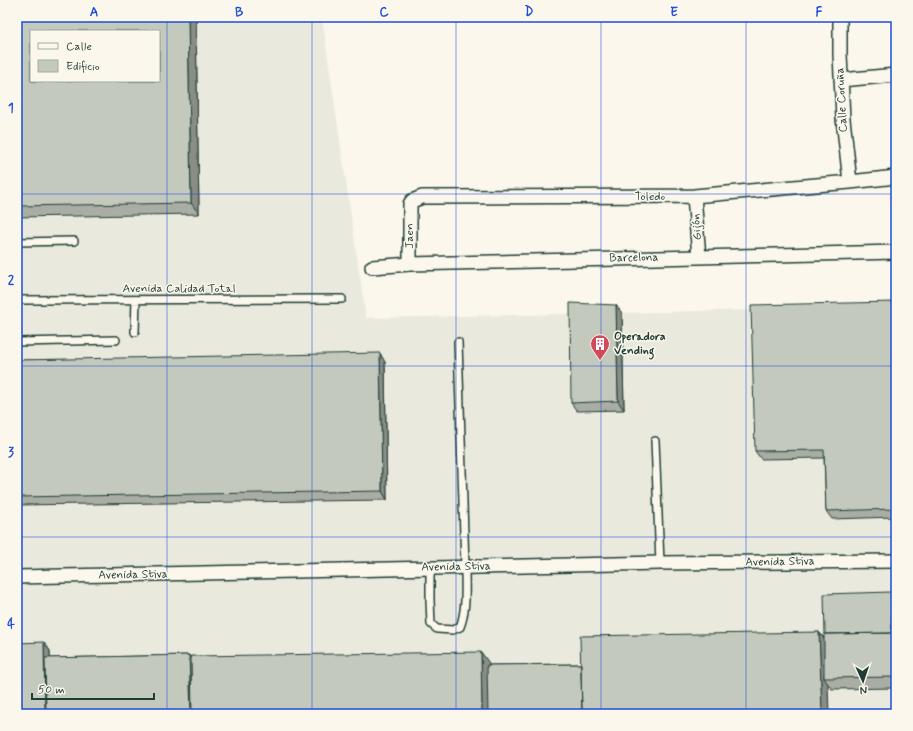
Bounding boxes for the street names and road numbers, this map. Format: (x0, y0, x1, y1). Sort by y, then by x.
street label: Calle Coruña (832, 67, 852, 133)
street label: Toledo (635, 189, 666, 205)
street label: Gijón (688, 213, 706, 241)
street label: Jaen (402, 223, 418, 249)
street label: Barcelona (609, 250, 659, 266)
street label: Avenida Calidad Total (122, 281, 236, 297)
street label: Avenida Stiva (745, 553, 815, 571)
street label: Avenida Stiva (421, 558, 491, 576)
street label: Avenida Stiva (98, 566, 168, 584)

